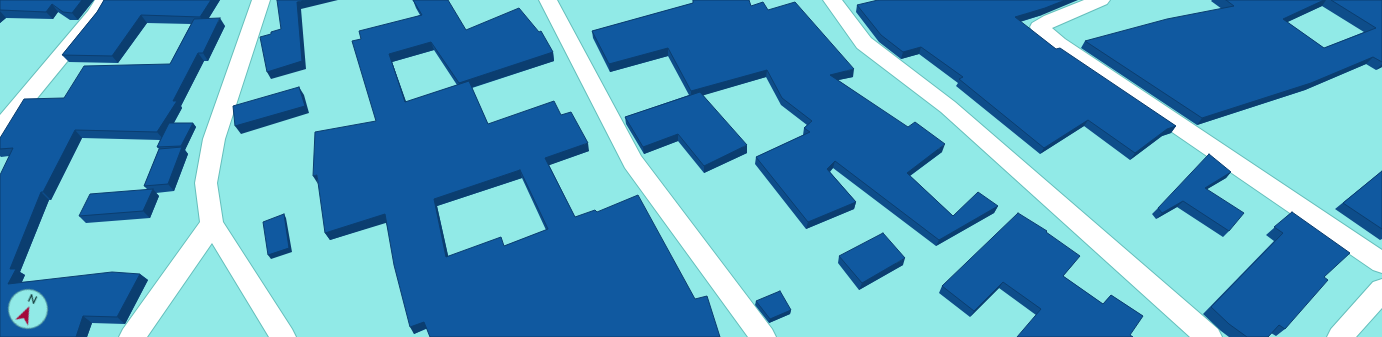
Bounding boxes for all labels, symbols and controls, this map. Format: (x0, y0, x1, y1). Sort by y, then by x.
north arrow (8, 289, 48, 329)
text: N (26, 291, 39, 307)

